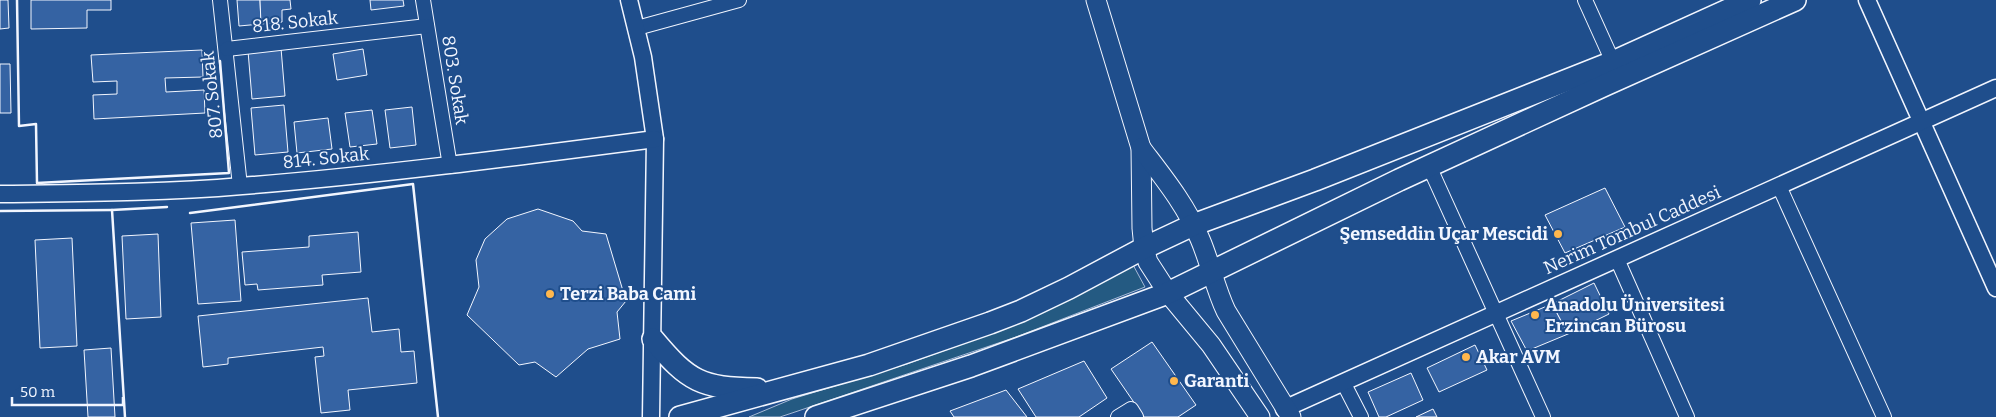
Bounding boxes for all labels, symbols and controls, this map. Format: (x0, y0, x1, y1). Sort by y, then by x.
street label: 818. Sokak (251, 6, 340, 37)
street label: 803. Sokak (437, 34, 473, 127)
street label: 807. Sokak (196, 49, 228, 140)
street label: 814. Sokak (282, 142, 371, 173)
street label: Nerim Tombul Caddesi (1540, 181, 1724, 279)
place label: Şemseddin Uçar Mescidi (1340, 223, 1548, 245)
marker: Şemseddin Uçar Mescidi (1552, 228, 1564, 240)
place label: Terzi Baba Cami (560, 283, 696, 305)
marker: Terzi Baba Cami (544, 288, 556, 300)
place label: Anadolu Üniversitesi Erzincan Bürosu (1545, 294, 1725, 337)
marker: Anadolu Üniversitesi Erzincan Bürosu (1529, 309, 1541, 321)
place label: Akar AVM (1476, 346, 1561, 368)
marker: Akar AVM (1460, 351, 1472, 363)
place label: Garanti (1184, 370, 1250, 392)
scale bar (12, 374, 124, 406)
marker: Garanti (1168, 375, 1180, 387)
text: 50 m (20, 383, 56, 401)

